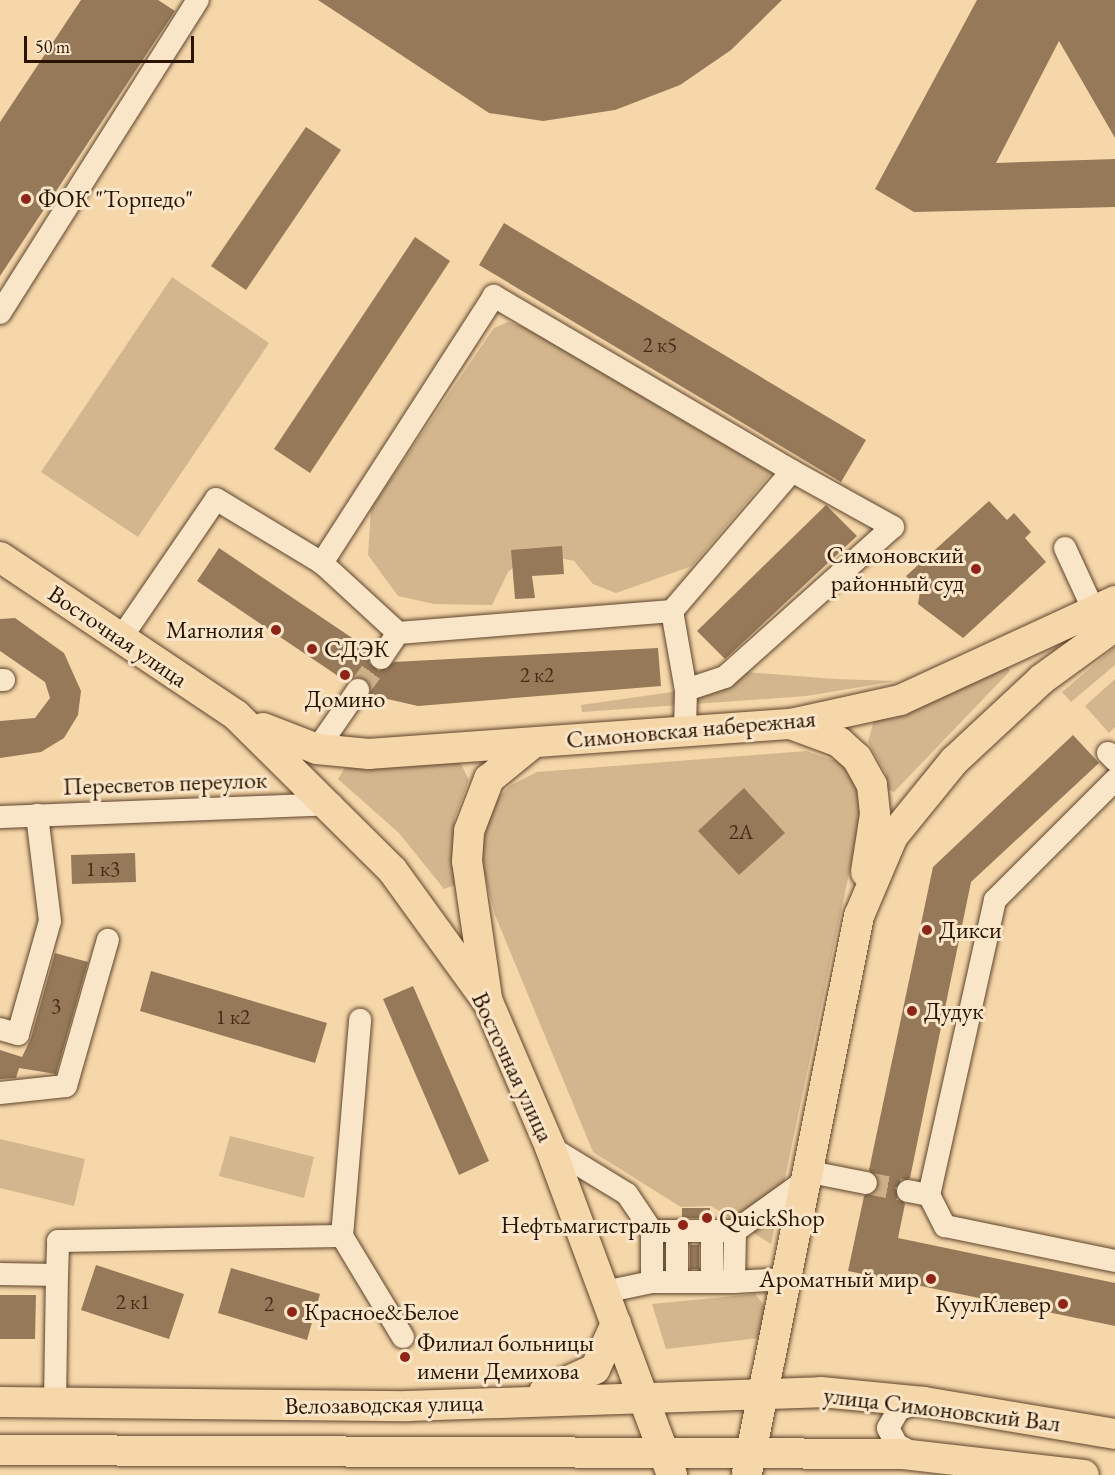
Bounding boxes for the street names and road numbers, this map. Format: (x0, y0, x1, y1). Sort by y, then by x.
street label: Восточная улица (43, 579, 193, 693)
street label: Симоновская набережная (565, 704, 817, 754)
street label: Пересветов переулок (62, 765, 268, 801)
street label: Восточная улица (466, 988, 560, 1146)
street label: улица Симоновский Вал (822, 1380, 1062, 1438)
street label: Велозаводская улица (284, 1388, 484, 1420)

